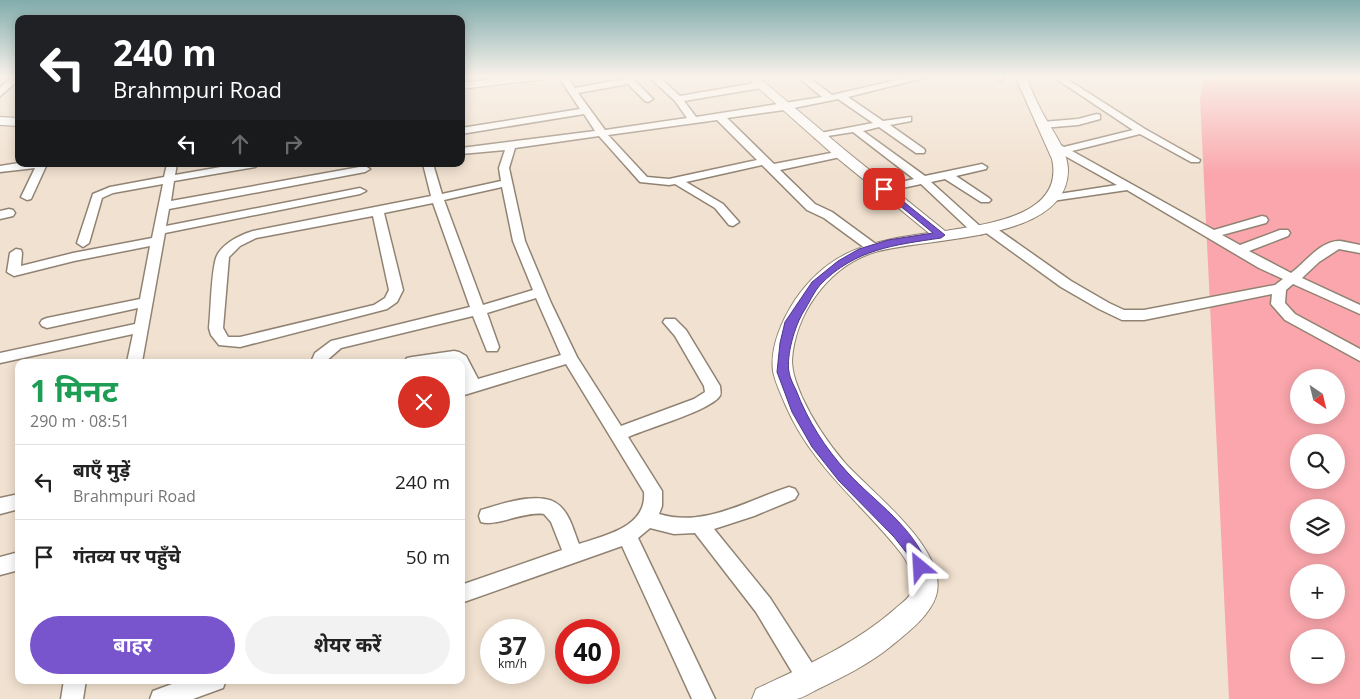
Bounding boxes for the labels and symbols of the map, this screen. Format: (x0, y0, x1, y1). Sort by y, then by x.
pin (863, 168, 905, 210)
north arrow (1290, 369, 1345, 424)
position arrow (893, 540, 945, 592)
speed limit sign: 40 (555, 619, 620, 684)

